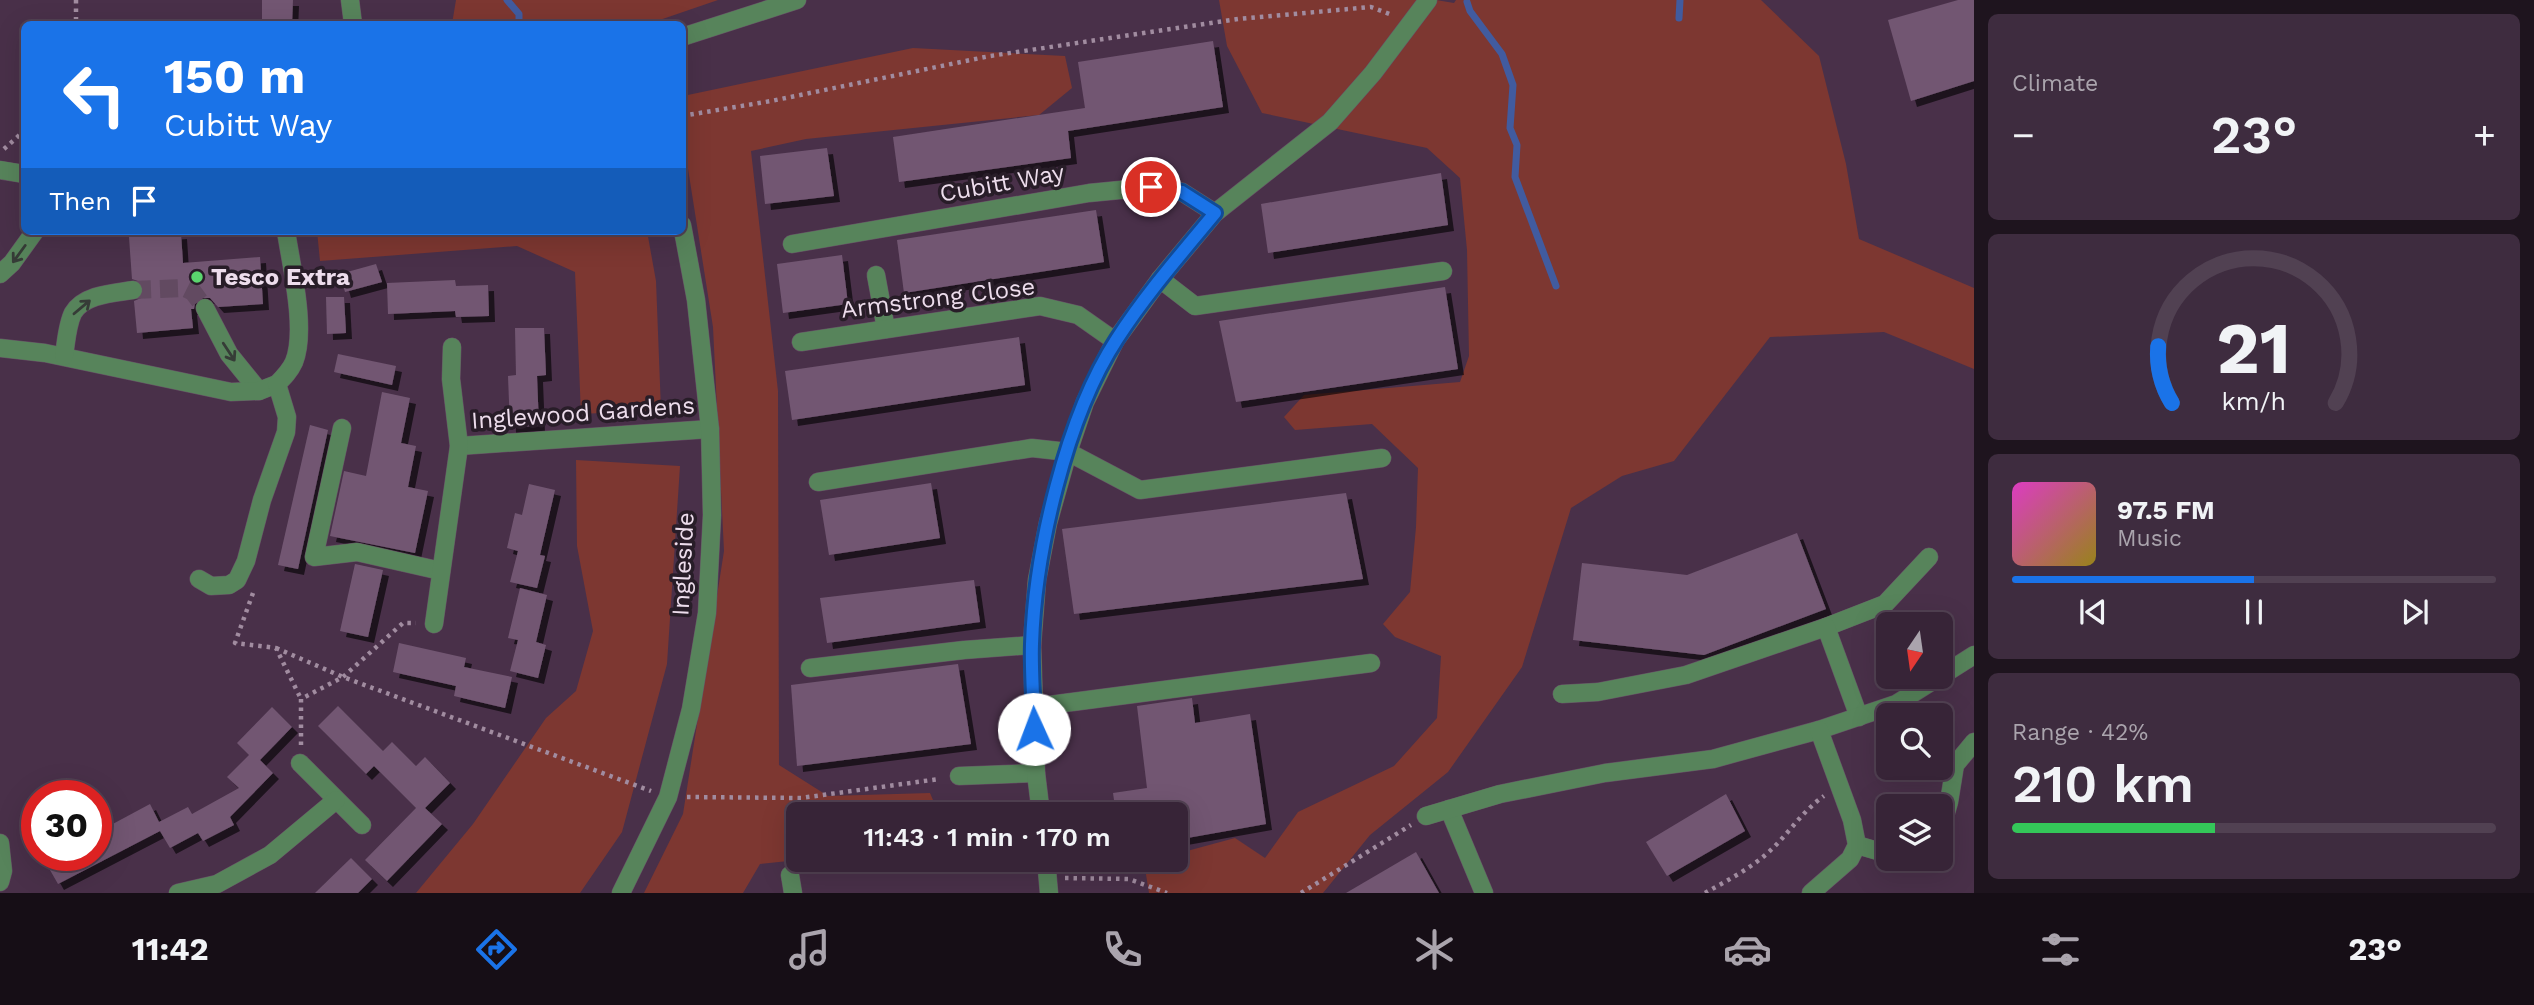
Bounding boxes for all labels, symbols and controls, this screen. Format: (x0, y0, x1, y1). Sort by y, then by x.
text: 150 m (164, 47, 305, 105)
icon: left (49, 49, 140, 140)
text: Climate (2012, 70, 2098, 97)
text: 23° (2211, 105, 2297, 166)
text: Cubitt Way (164, 106, 332, 144)
text: − (2012, 113, 2035, 157)
text: + (2473, 113, 2496, 157)
pin (1121, 157, 1181, 217)
street label: Cubitt Way (937, 158, 1067, 208)
icon: arrive (1132, 168, 1170, 206)
icon: arrive (125, 182, 163, 220)
text: Then (49, 186, 111, 216)
one-way arrow (12, 244, 26, 263)
place label: Tesco Extra (211, 263, 350, 291)
marker: Tesco Extra (189, 269, 205, 285)
street label: Armstrong Close (839, 272, 1037, 324)
one-way arrow (73, 299, 91, 315)
text: 21 (2217, 305, 2291, 391)
one-way arrow (222, 341, 236, 361)
text: km/h (2222, 386, 2286, 415)
street label: Inglewood Gardens (470, 391, 696, 435)
text: 97.5 FM (2117, 495, 2215, 525)
street label: Ingleside (666, 511, 700, 617)
text: Music (2117, 525, 2182, 552)
icon: previous (2074, 593, 2112, 631)
icon: pause (2235, 593, 2273, 631)
icon: next (2396, 593, 2434, 631)
north arrow (1876, 612, 1953, 690)
map controls (1876, 612, 1953, 871)
position arrow (997, 692, 1071, 766)
button: search (1876, 703, 1953, 780)
text: Range · 42% (2012, 719, 2148, 746)
text: 210 km (2012, 754, 2194, 815)
speed limit sign: 30 (21, 780, 112, 871)
button: layers (1876, 794, 1953, 871)
text: 11:43 · 1 min · 170 m (863, 822, 1111, 852)
icon: directions (472, 925, 521, 974)
icon: music (785, 925, 834, 974)
icon: phone (1098, 925, 1147, 974)
icon: climate (1410, 925, 1459, 974)
icon: car (1723, 925, 1772, 974)
icon: filters (2036, 925, 2085, 974)
text: 11:42 (132, 930, 208, 968)
text: 23° (2348, 930, 2402, 968)

